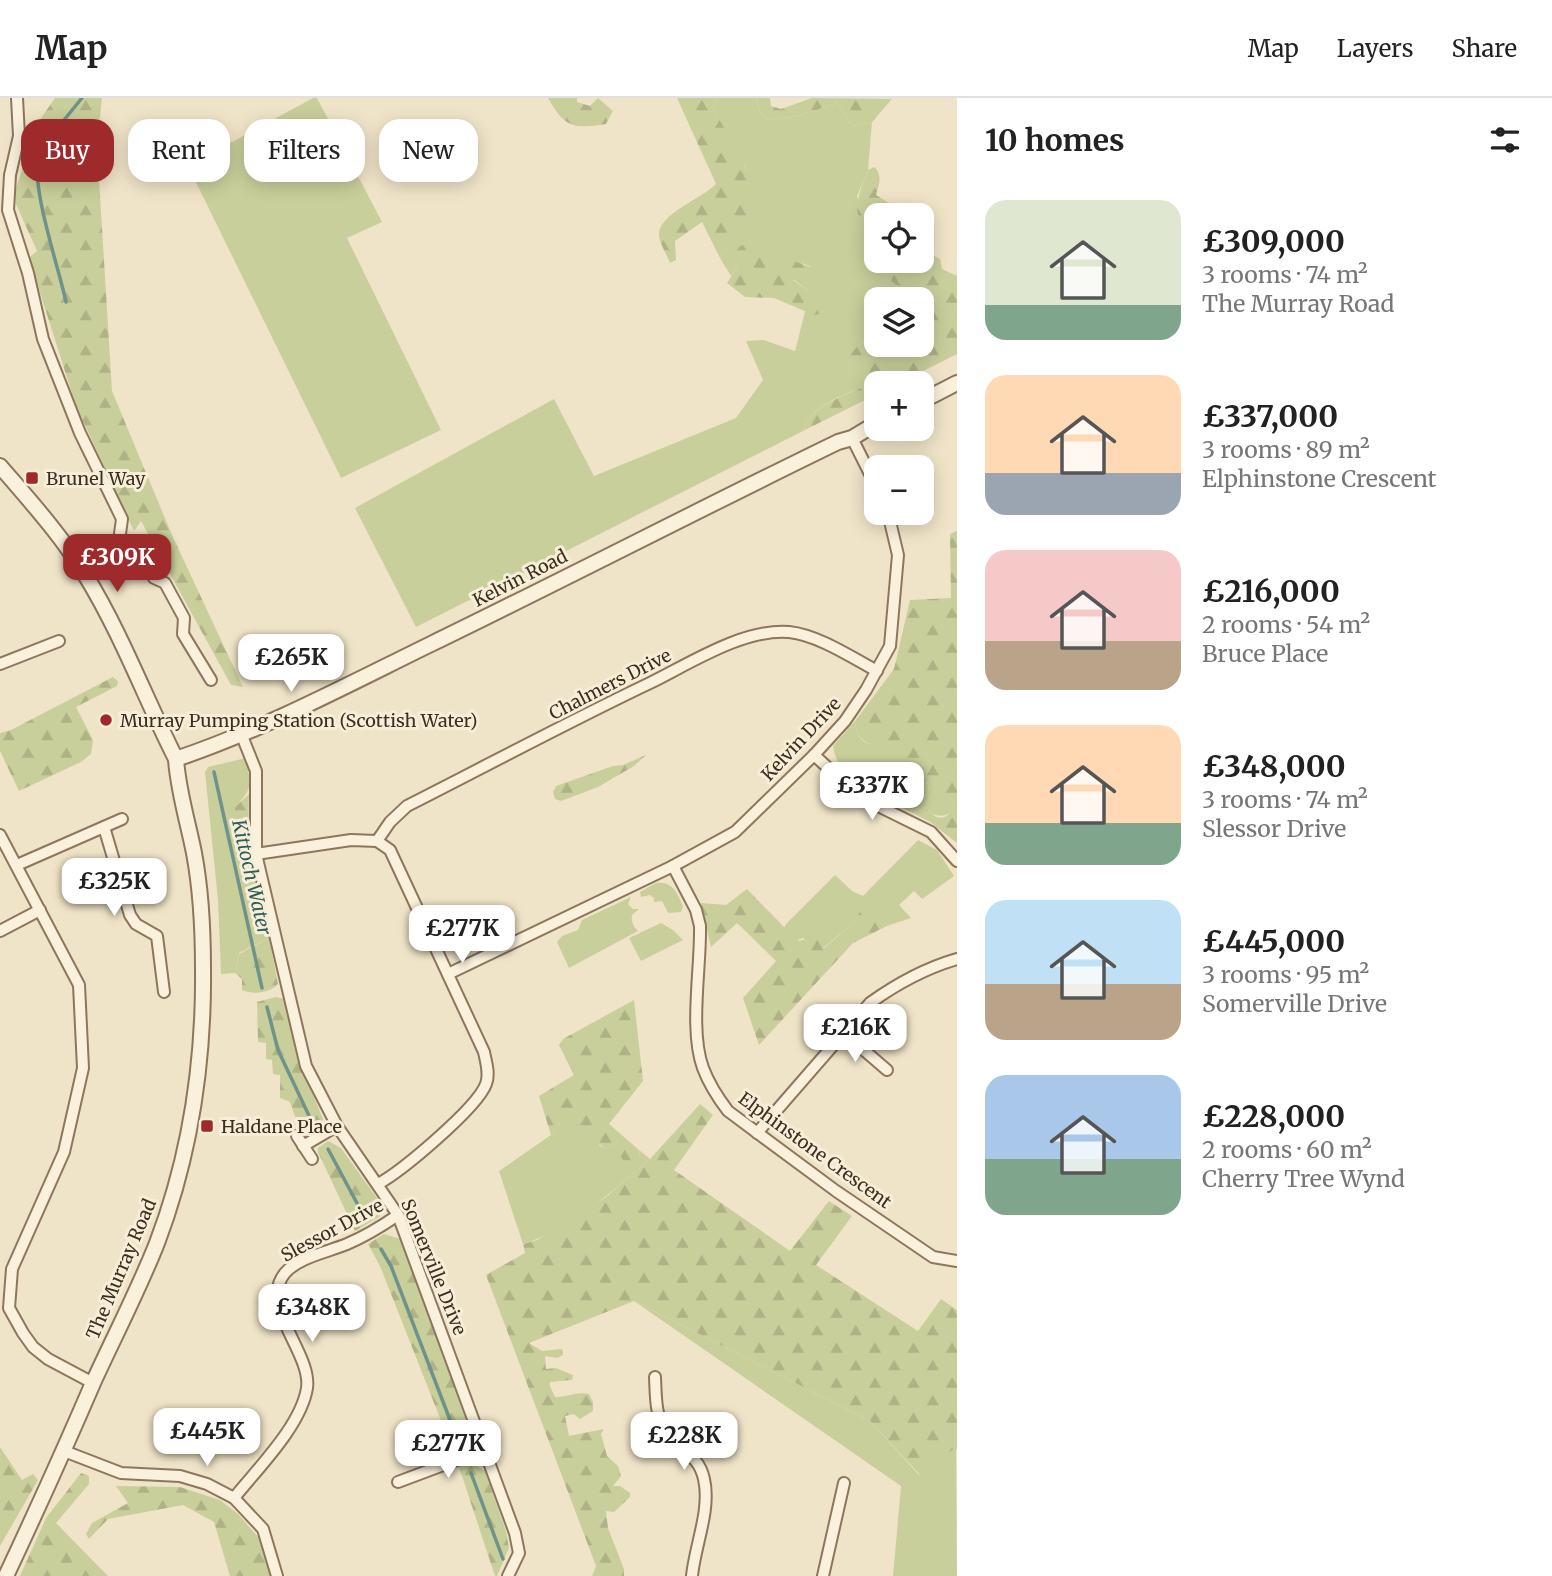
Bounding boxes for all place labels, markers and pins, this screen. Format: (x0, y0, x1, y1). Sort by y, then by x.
place label: Brunel Way (46, 467, 146, 490)
marker: Brunel Way (24, 470, 40, 486)
pin: £309K (68, 534, 166, 594)
pin: £265K (242, 634, 340, 694)
place label: Murray Pumping Station (Scottish Water) (120, 709, 477, 732)
marker: Murray Pumping Station (Scottish Water) (98, 712, 114, 728)
pin: £337K (823, 762, 921, 822)
pin: £325K (65, 858, 163, 918)
pin: £277K (413, 906, 511, 965)
pin: £216K (806, 1004, 904, 1064)
place label: Haldane Place (221, 1115, 342, 1138)
marker: Haldane Place (199, 1118, 215, 1134)
pin: £348K (263, 1284, 361, 1344)
pin: £445K (158, 1408, 256, 1468)
pin: £228K (635, 1412, 733, 1472)
pin: £277K (399, 1420, 497, 1480)

